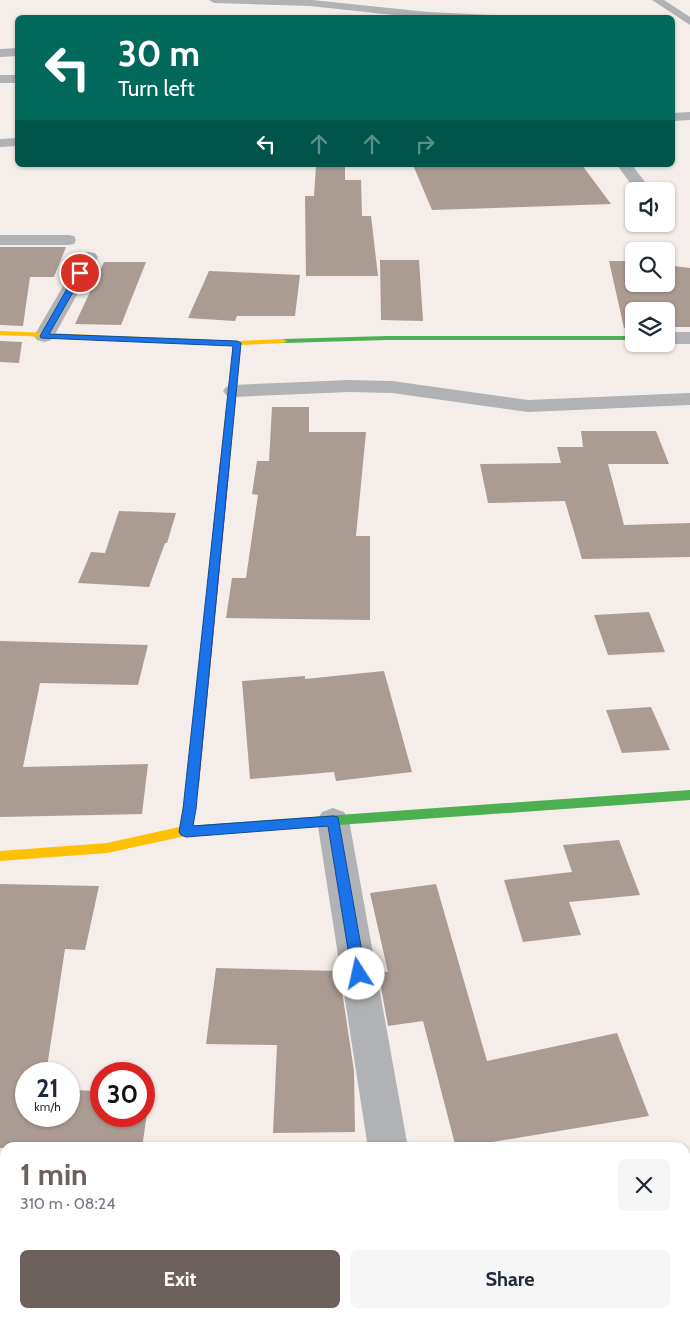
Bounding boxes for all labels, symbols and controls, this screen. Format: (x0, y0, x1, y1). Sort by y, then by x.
text: 30 m (118, 32, 200, 75)
icon: left (35, 35, 100, 100)
text: Turn left (118, 75, 195, 102)
icon: left (252, 130, 280, 158)
icon: ahead (305, 130, 333, 158)
icon: ahead (358, 130, 386, 158)
icon: right (411, 130, 439, 158)
map controls (625, 182, 675, 352)
button: sound (625, 182, 675, 232)
button: search (625, 242, 675, 292)
pin (59, 252, 101, 294)
icon: arrive (66, 259, 94, 287)
button: layers (625, 302, 675, 352)
position arrow (332, 947, 384, 999)
speed limit sign: 30 (90, 1062, 155, 1127)
text: 21 (36, 1073, 59, 1103)
text: km/h (34, 1099, 61, 1114)
text: 1 min (20, 1156, 88, 1193)
button: close (618, 1159, 670, 1211)
text: 310 m · 08:24 (20, 1194, 116, 1213)
button: Exit (20, 1250, 340, 1308)
button: Share (350, 1250, 670, 1308)

